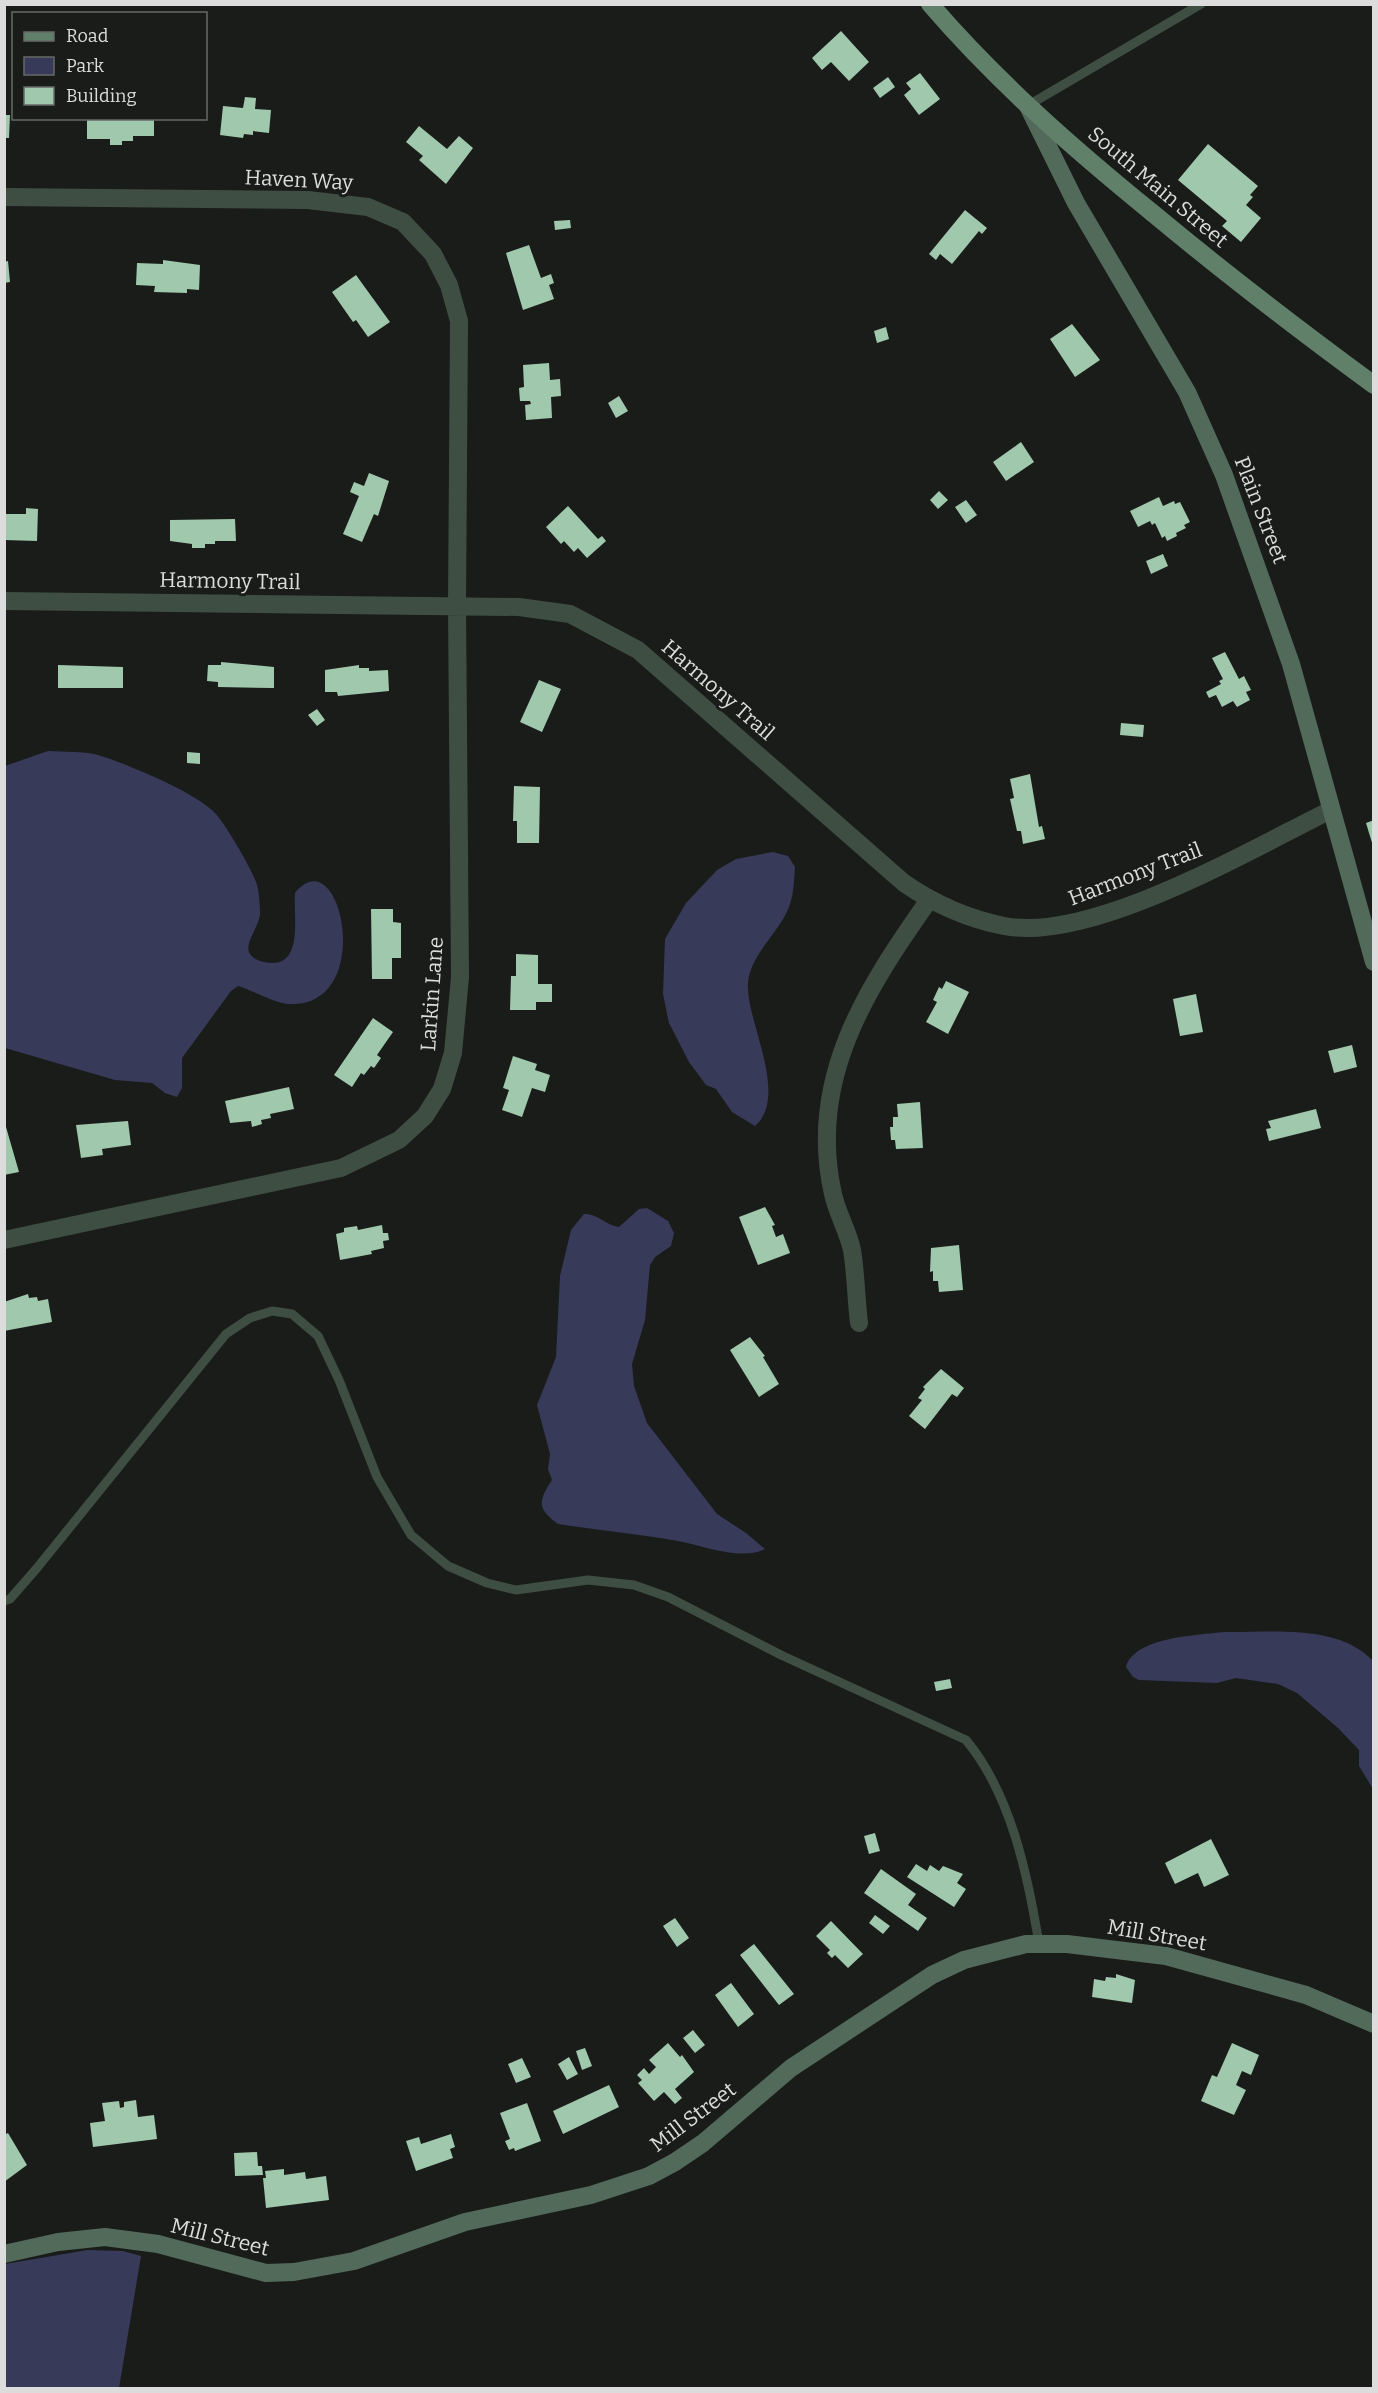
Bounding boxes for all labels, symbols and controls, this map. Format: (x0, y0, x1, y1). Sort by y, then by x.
legend (12, 12, 207, 120)
text: Road (66, 25, 109, 47)
text: Park (66, 55, 105, 77)
text: Building (66, 85, 137, 107)
street label: South Main Street (1083, 121, 1234, 253)
street label: Haven Way (244, 164, 355, 196)
street label: Plain Street (1229, 453, 1293, 568)
street label: Harmony Trail (159, 567, 301, 595)
street label: Harmony Trail (656, 634, 780, 746)
street label: Harmony Trail (1064, 837, 1206, 911)
street label: Larkin Lane (415, 936, 449, 1052)
street label: Mill Street (1105, 1913, 1209, 1957)
street label: Mill Street (645, 2076, 741, 2158)
street label: Mill Street (168, 2212, 272, 2262)

